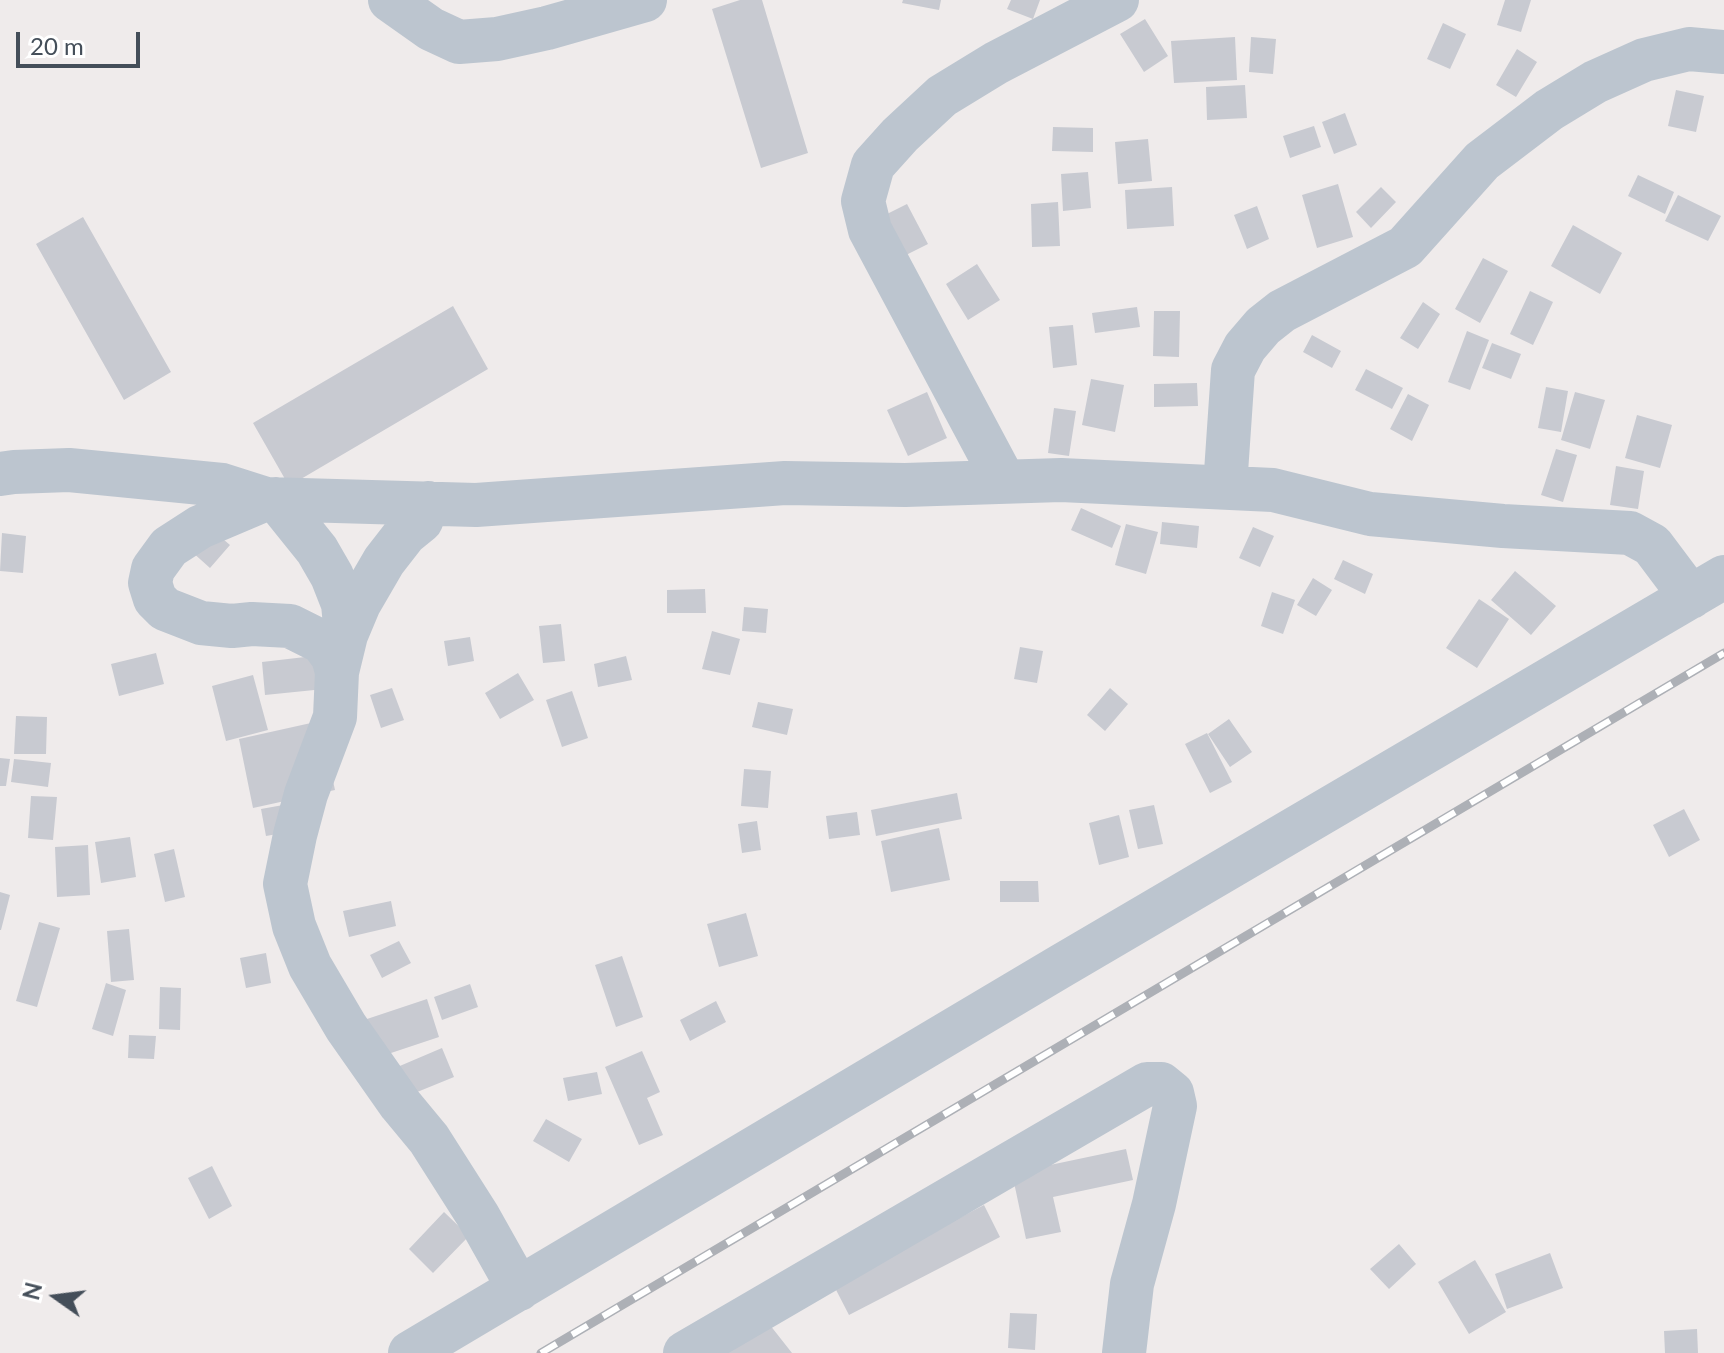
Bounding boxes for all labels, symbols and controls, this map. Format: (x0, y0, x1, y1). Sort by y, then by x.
scale bar (20, 16, 144, 66)
text: 20 m (30, 31, 84, 60)
north arrow (16, 1257, 96, 1337)
text: N (17, 1280, 47, 1303)

